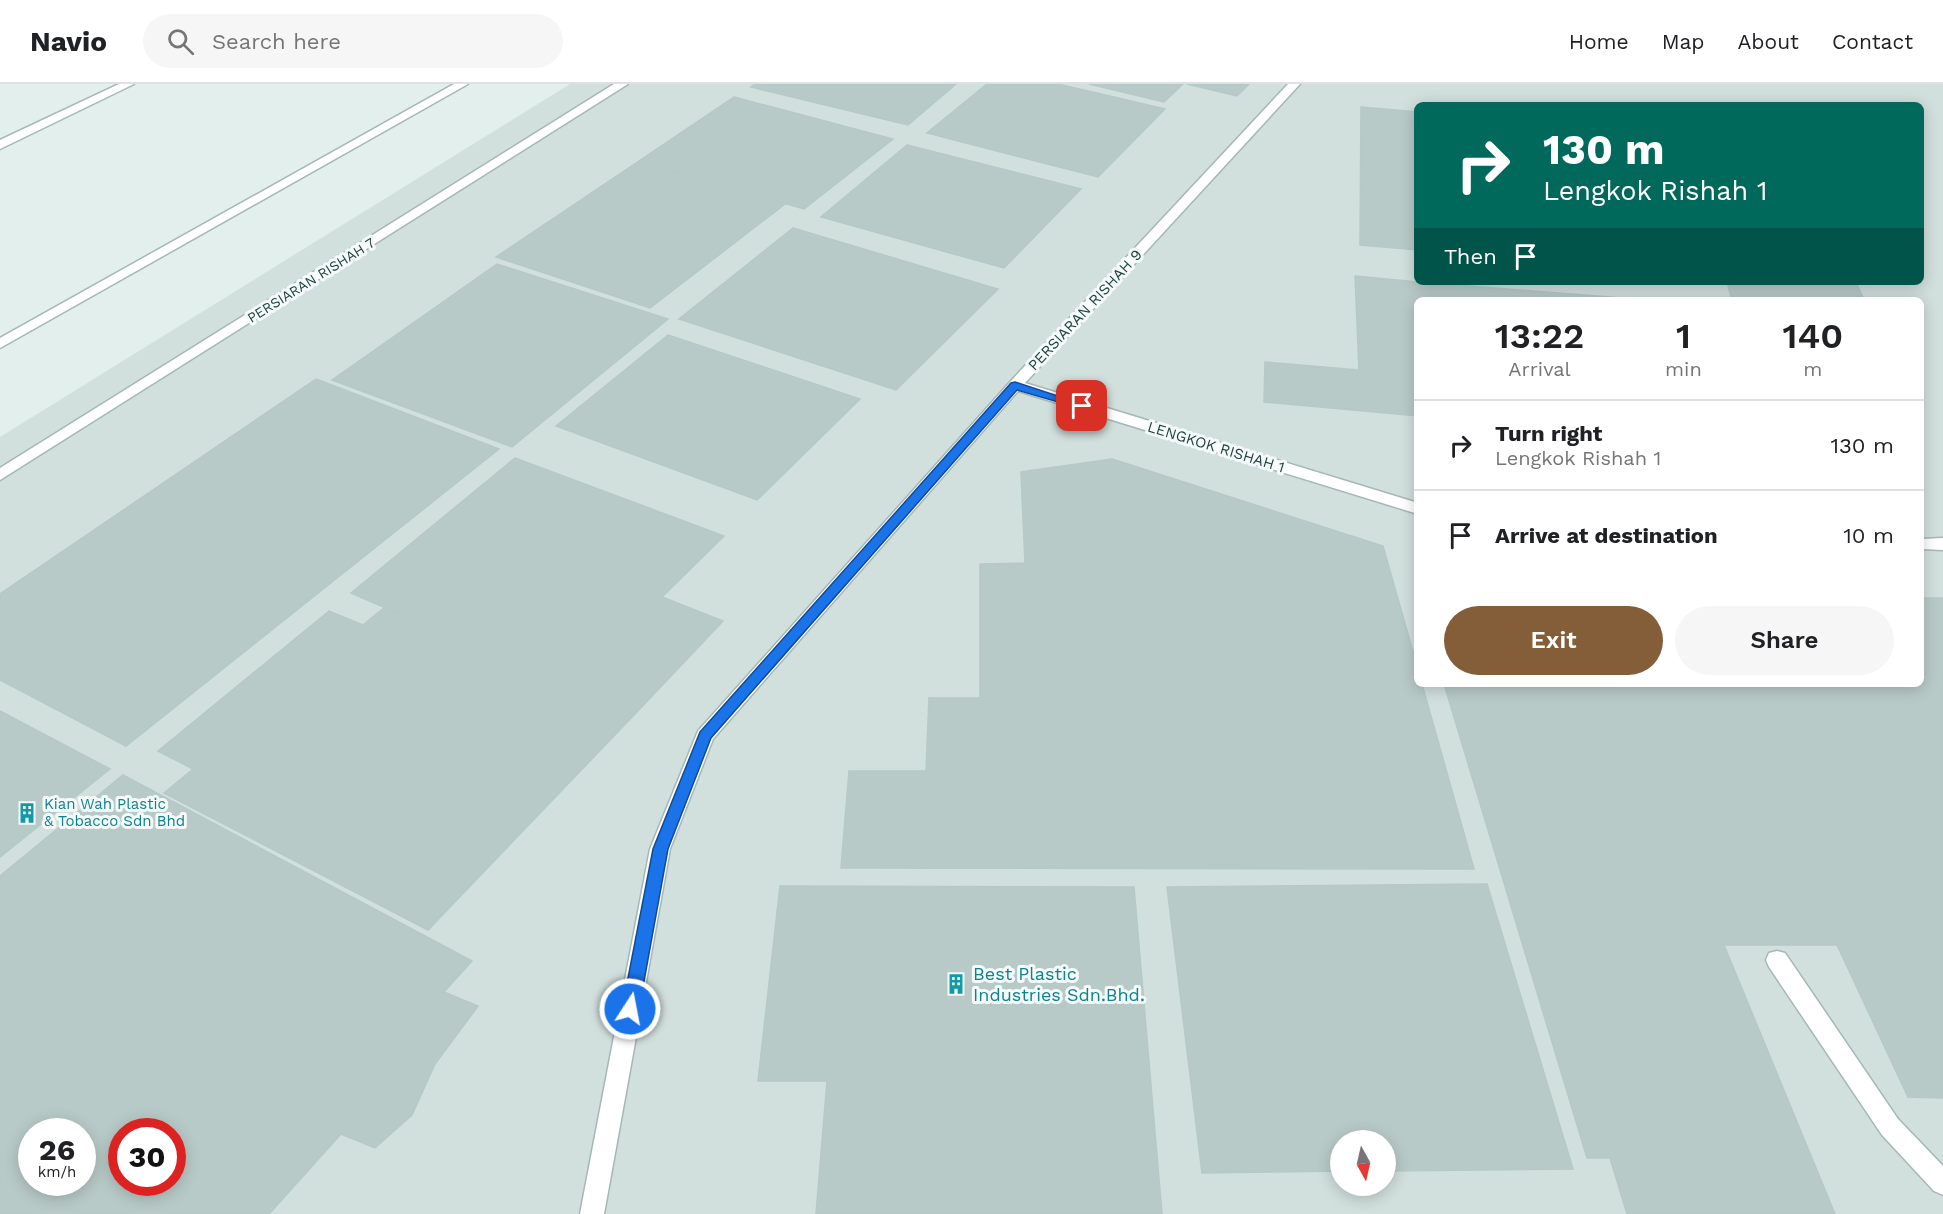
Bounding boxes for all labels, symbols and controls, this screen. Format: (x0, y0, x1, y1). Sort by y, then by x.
search box (143, 14, 563, 68)
text: Navio (30, 25, 107, 58)
icon: search (164, 25, 197, 58)
text: Search here (212, 29, 341, 54)
text: Home (1569, 29, 1629, 54)
text: Map (1662, 29, 1705, 54)
text: About (1738, 29, 1799, 54)
text: Contact (1832, 29, 1913, 54)
text: 130 m (1543, 125, 1665, 174)
icon: right (1444, 126, 1522, 204)
text: Lengkok Rishah 1 (1543, 175, 1767, 207)
street label: PERSIARAN RISHAH 7 (244, 234, 378, 326)
icon: arrive (1509, 240, 1542, 273)
text: Then (1444, 244, 1497, 269)
street label: PERSIARAN RISHAH 9 (1024, 246, 1146, 374)
text: 13:22 (1495, 315, 1584, 357)
text: 1 (1676, 315, 1691, 357)
text: 140 (1783, 315, 1843, 357)
text: Arrival (1508, 357, 1571, 381)
text: min (1665, 357, 1702, 381)
text: m (1803, 357, 1822, 381)
pin (1056, 380, 1107, 431)
icon: arrive (1065, 389, 1098, 422)
street label: LENGKOK RISHAH 1 (1145, 418, 1287, 476)
text: Turn right (1495, 421, 1602, 446)
icon: right (1444, 429, 1477, 462)
text: 130 m (1830, 433, 1894, 458)
text: Lengkok Rishah 1 (1495, 446, 1661, 470)
icon: arrive (1444, 519, 1477, 552)
text: Arrive at destination (1495, 523, 1718, 548)
text: 10 m (1843, 523, 1894, 548)
button: Exit (1444, 606, 1663, 675)
button: Share (1675, 606, 1894, 675)
place label: Kian Wah Plastic & Tobacco Sdn Bhd (44, 795, 185, 830)
building icon: Kian Wah Plastic & Tobacco Sdn Bhd (15, 801, 39, 825)
place label: Best Plastic Industries Sdn.Bhd. (973, 963, 1145, 1005)
building icon: Best Plastic Industries Sdn.Bhd. (944, 972, 968, 996)
position arrow (598, 977, 662, 1041)
speed limit sign: 30 (108, 1118, 186, 1196)
north arrow (1330, 1130, 1396, 1196)
map controls (1330, 1130, 1396, 1196)
text: 26 (39, 1132, 75, 1167)
text: km/h (38, 1163, 76, 1181)

